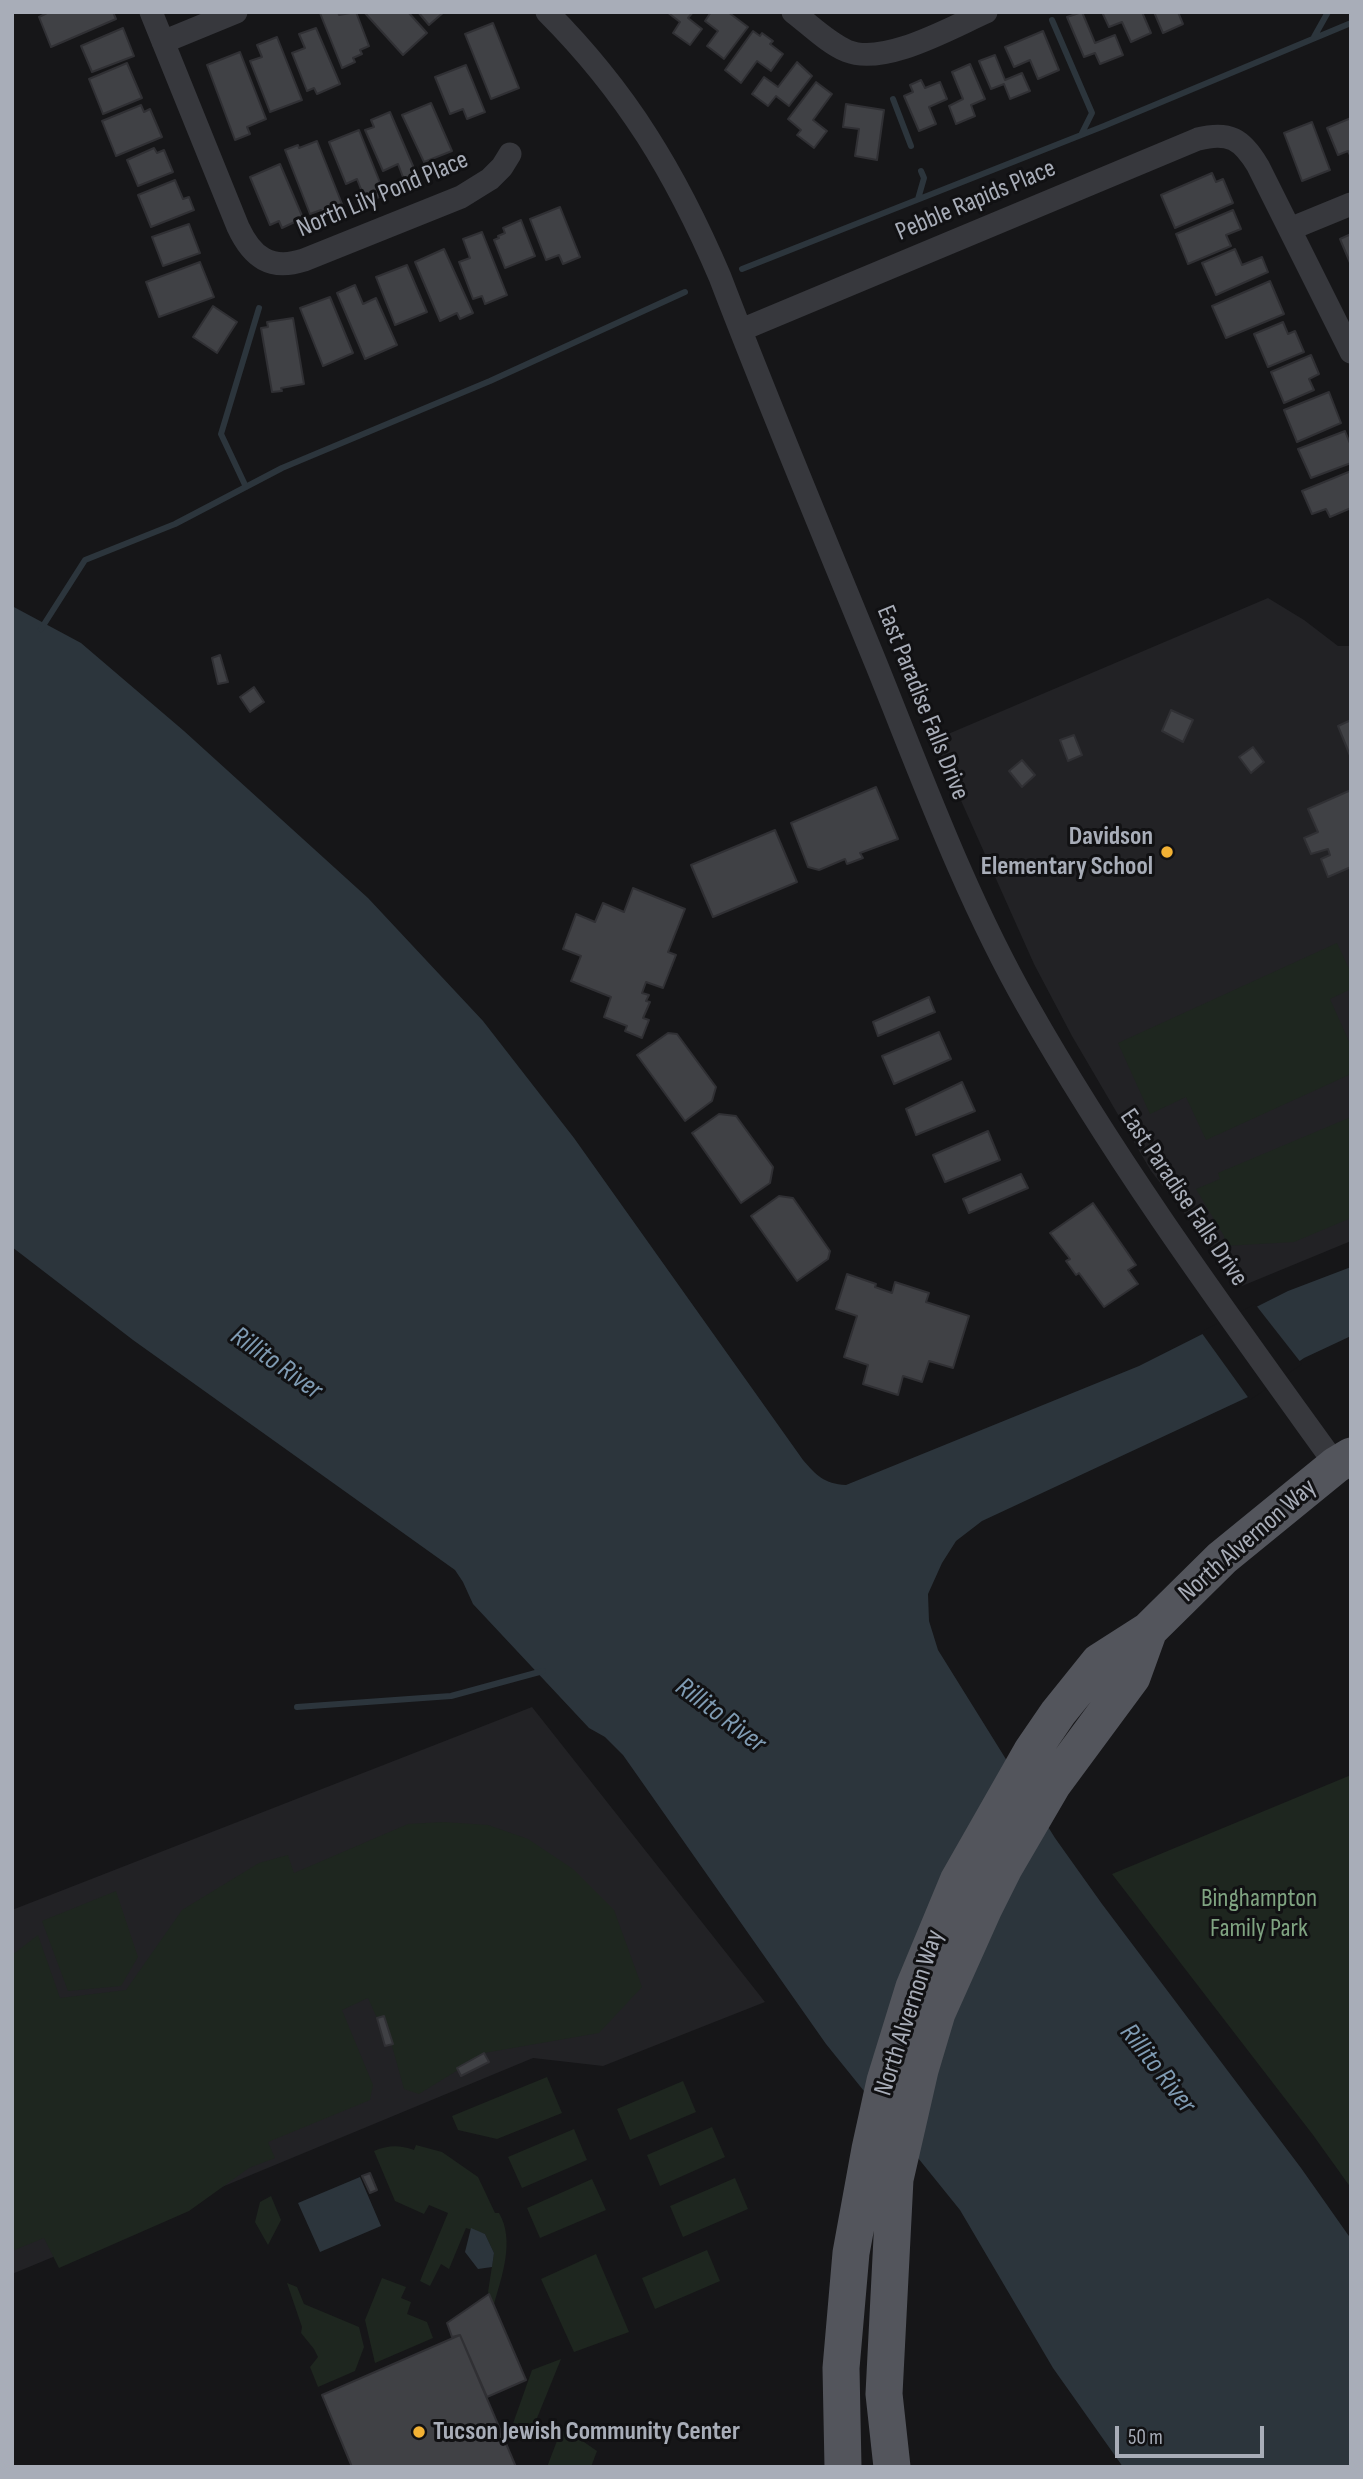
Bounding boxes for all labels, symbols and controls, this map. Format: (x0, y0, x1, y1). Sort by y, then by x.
street label: North Lily Pond Place (293, 145, 473, 245)
street label: Pebble Rapids Place (891, 153, 1061, 249)
street label: East Paradise Falls Drive (869, 601, 975, 805)
place label: Davidson Elementary School (981, 821, 1153, 882)
marker: Davidson Elementary School (1159, 844, 1175, 860)
street label: East Paradise Falls Drive (1112, 1103, 1254, 1293)
water label: Rillito River (224, 1320, 328, 1408)
street label: North Alvernon Way (1173, 1473, 1323, 1609)
water label: Rillito River (668, 1671, 772, 1761)
park label: Binghampton Family Park (1201, 1883, 1317, 1944)
street label: North Alvernon Way (869, 1926, 951, 2100)
water label: Rillito River (1112, 2018, 1202, 2120)
scale bar (1118, 2412, 1267, 2456)
place label: Tucson Jewish Community Center (433, 2416, 740, 2448)
marker: Tucson Jewish Community Center (411, 2424, 427, 2440)
text: 50 m (1128, 2425, 1163, 2450)

